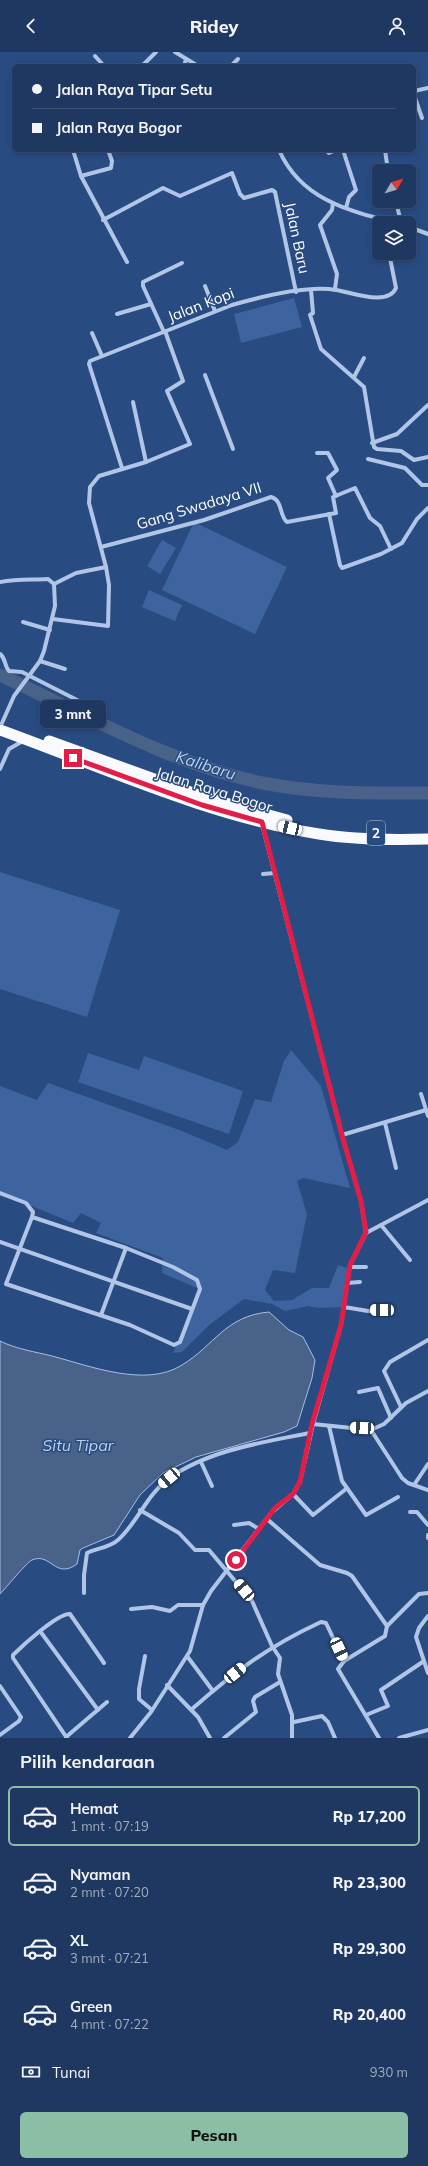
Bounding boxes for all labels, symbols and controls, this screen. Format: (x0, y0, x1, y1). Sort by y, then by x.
icon: back (20, 15, 42, 37)
text: Ridey (190, 15, 238, 38)
icon: person (386, 15, 408, 37)
text: Jalan Raya Tipar Setu (56, 80, 212, 99)
text: Jalan Raya Bogor (56, 118, 182, 137)
north arrow (372, 164, 416, 208)
map controls (372, 164, 416, 260)
street label: Jalan Baru (281, 200, 314, 275)
button: layers (372, 216, 416, 260)
street label: Jalan Kopi (165, 283, 237, 326)
street label: Gang Swadaya VII (134, 477, 264, 534)
callout: 3 mnt (40, 700, 106, 728)
text: 3 mnt (55, 706, 91, 722)
water label: Kalibaru (174, 746, 238, 784)
route end (64, 749, 82, 767)
street label: Jalan Raya Bogor (153, 763, 275, 816)
car (277, 819, 303, 837)
road number: 2 (367, 821, 385, 845)
car (370, 1304, 394, 1316)
car (350, 1421, 374, 1435)
water label: Situ Tipar (42, 1435, 115, 1455)
car (156, 1466, 182, 1490)
route start (227, 1551, 245, 1569)
car (232, 1577, 256, 1603)
car (328, 1636, 350, 1662)
car (222, 1661, 248, 1685)
text: Pilih kendaraan (20, 1750, 155, 1773)
icon: car (22, 1798, 58, 1834)
text: Hemat (70, 1799, 118, 1818)
text: Rp 17,200 (333, 1807, 406, 1826)
text: 1 mnt · 07:19 (70, 1818, 149, 1834)
icon: car (22, 1864, 58, 1900)
text: Nyaman (70, 1865, 130, 1884)
text: Rp 23,300 (333, 1873, 406, 1892)
text: 2 mnt · 07:20 (70, 1884, 149, 1900)
icon: car (22, 1930, 58, 1966)
text: XL (70, 1931, 88, 1950)
text: Rp 29,300 (333, 1939, 406, 1958)
text: 3 mnt · 07:21 (70, 1950, 149, 1966)
icon: car (22, 1996, 58, 2032)
text: Green (70, 1997, 112, 2016)
text: Rp 20,400 (333, 2005, 406, 2024)
text: 4 mnt · 07:22 (70, 2016, 149, 2032)
icon: cash (20, 2061, 42, 2083)
text: Tunai (52, 2063, 90, 2082)
text: 930 m (370, 2064, 408, 2080)
button: Pesan (20, 2112, 408, 2158)

